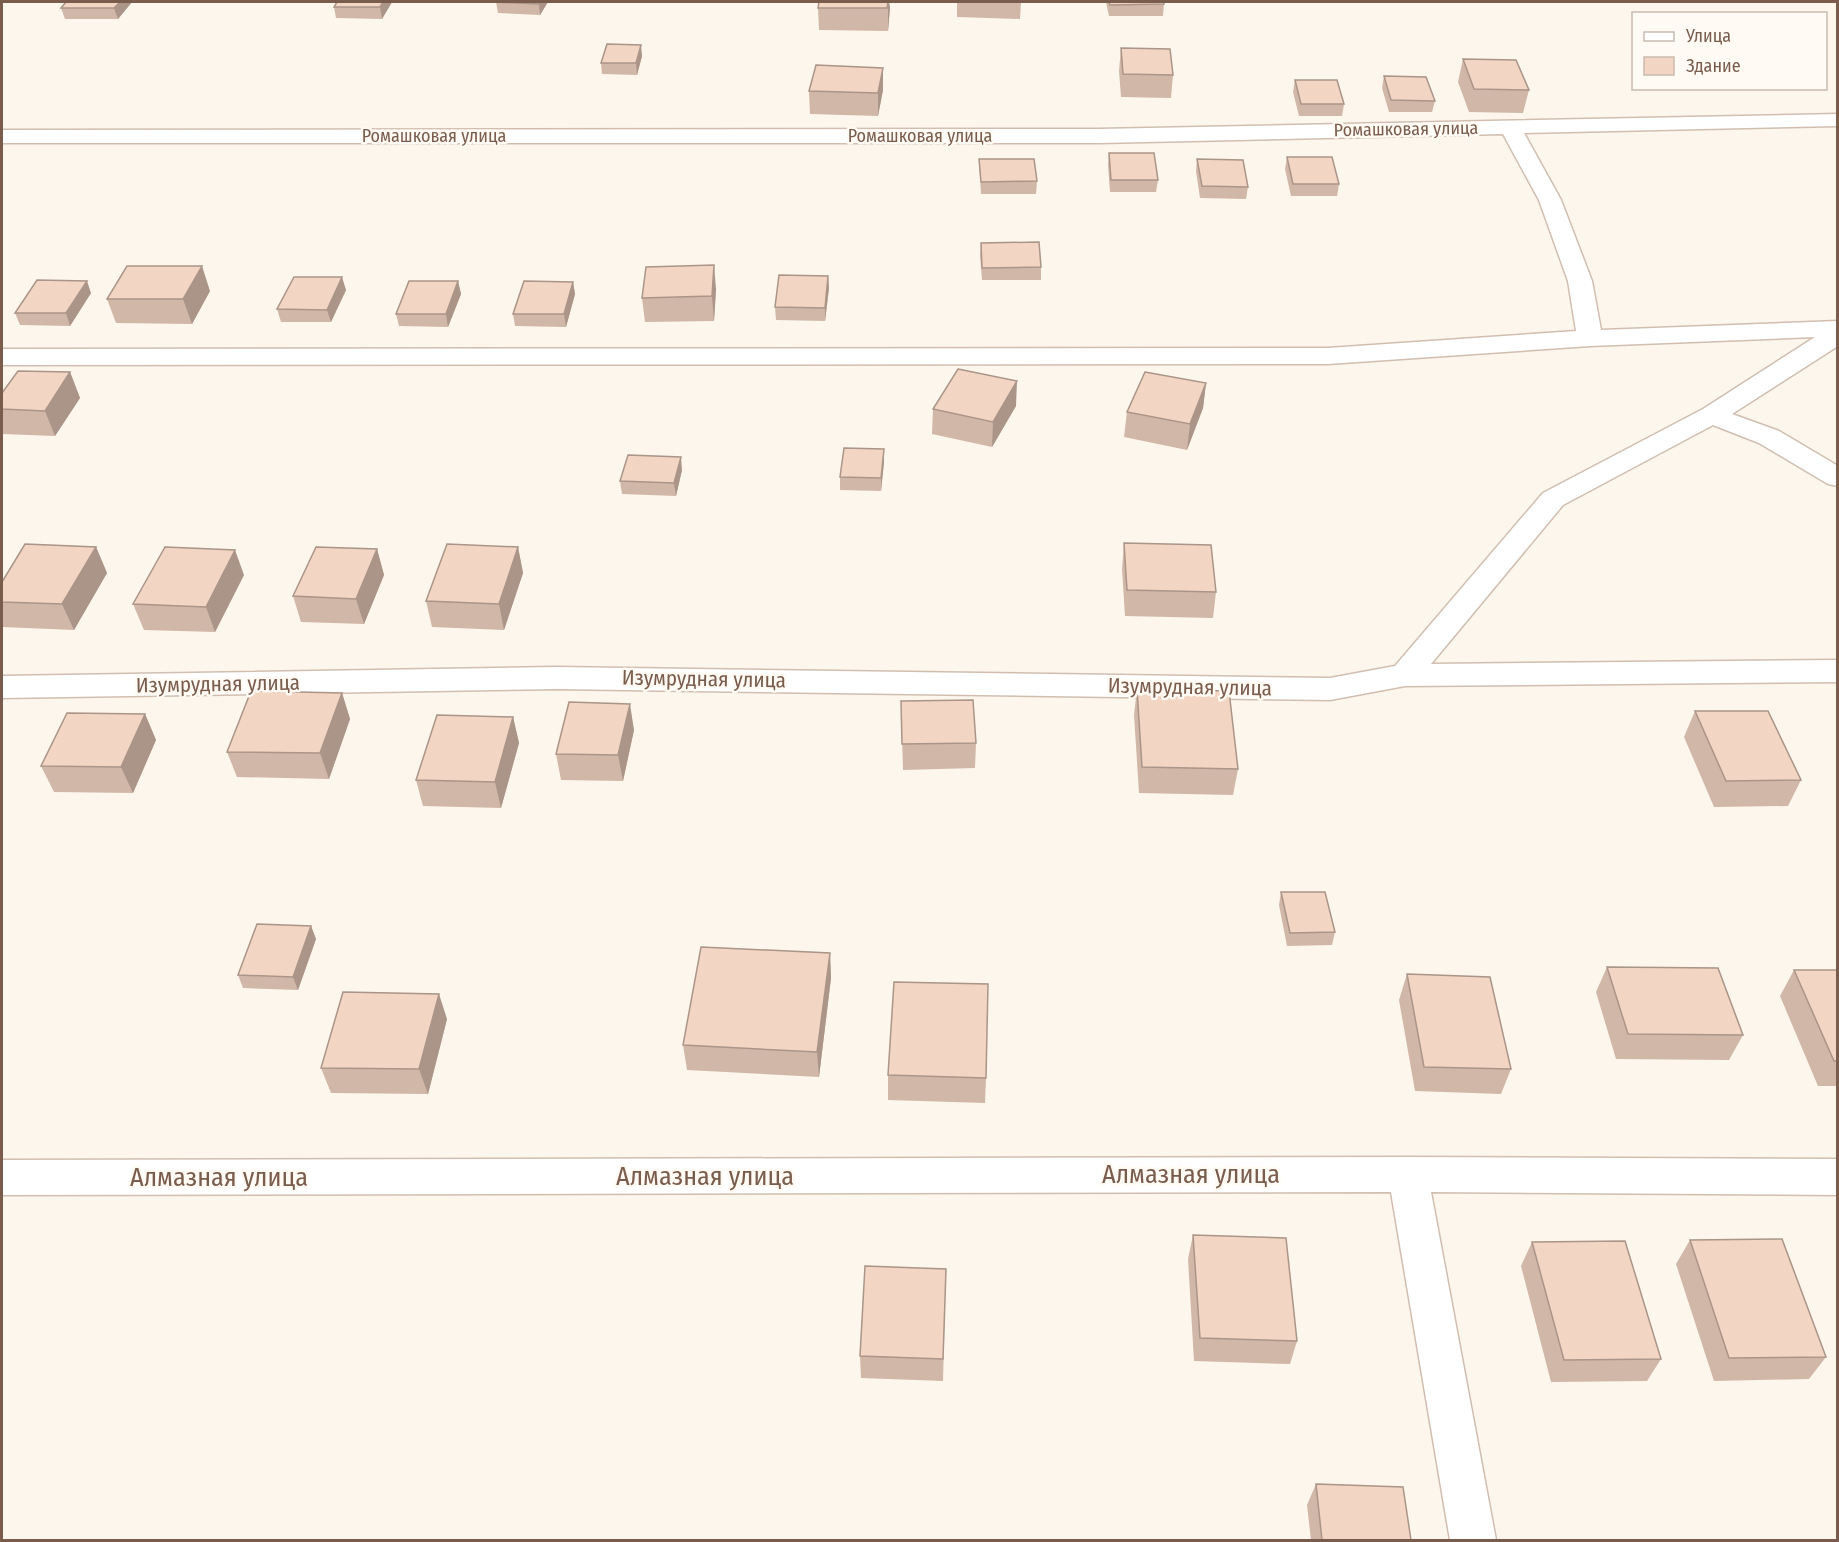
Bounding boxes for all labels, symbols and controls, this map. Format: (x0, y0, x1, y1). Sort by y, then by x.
legend (1632, 12, 1827, 90)
text: Улица (1685, 25, 1731, 47)
text: Здание (1686, 55, 1741, 77)
street label: Ромашковая улица (1333, 117, 1479, 141)
street label: Ромашковая улица (362, 125, 507, 147)
street label: Ромашковая улица (848, 125, 993, 147)
street label: Изумрудная улица (622, 665, 786, 693)
street label: Изумрудная улица (136, 670, 300, 698)
street label: Изумрудная улица (1108, 673, 1272, 701)
street label: Алмазная улица (1102, 1159, 1280, 1190)
street label: Алмазная улица (616, 1161, 794, 1192)
street label: Алмазная улица (130, 1162, 308, 1193)

